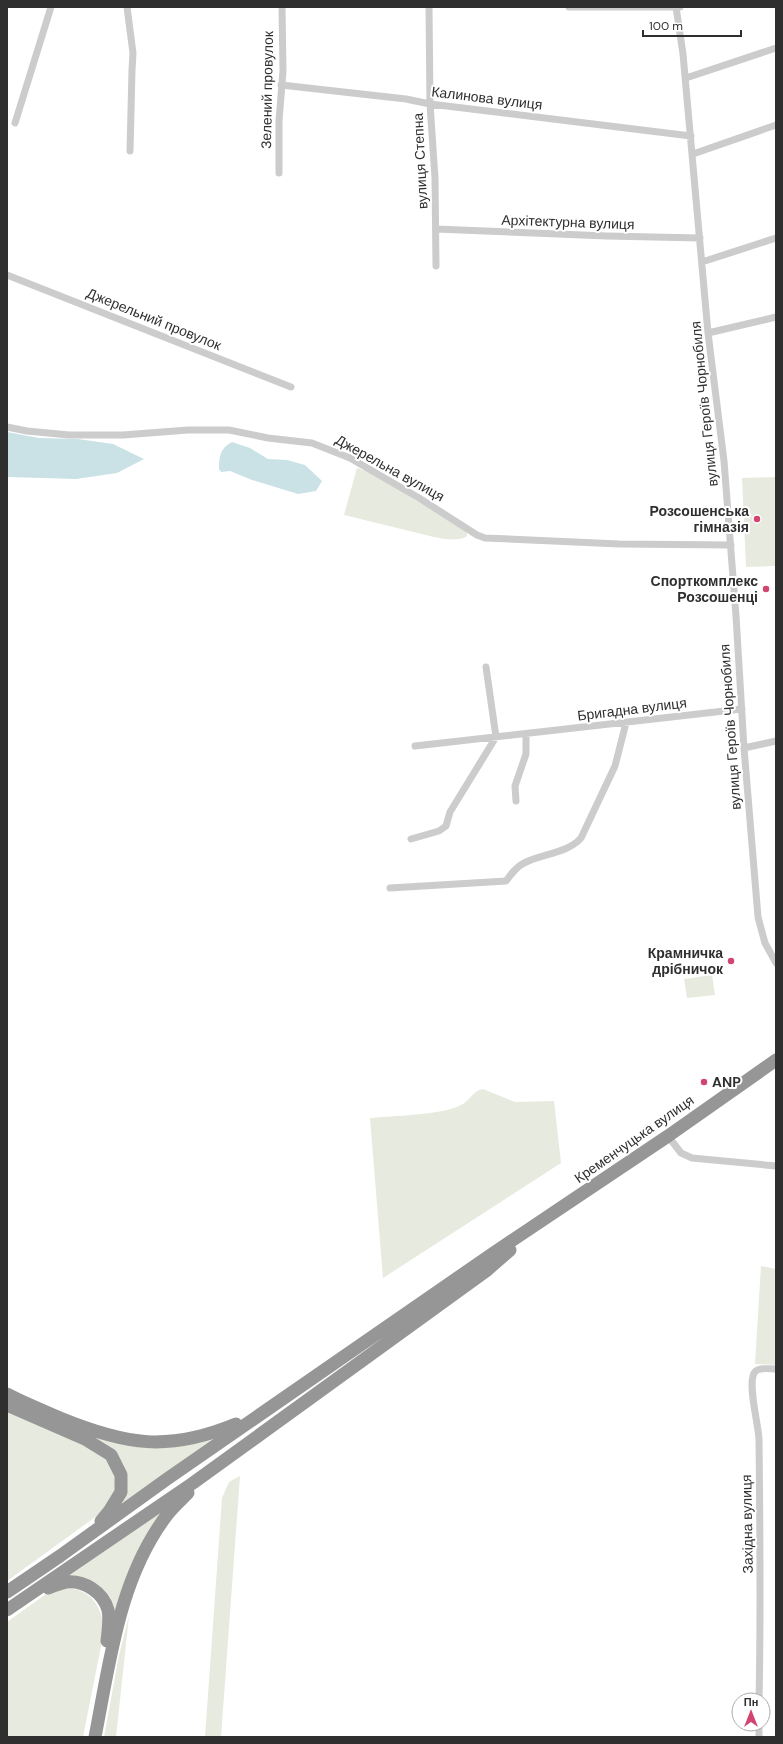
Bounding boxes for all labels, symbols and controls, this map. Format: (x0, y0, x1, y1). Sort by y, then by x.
scale bar (643, 12, 741, 38)
text: 100 m (649, 18, 683, 34)
street label: Зелений провулок (257, 30, 277, 149)
street label: Калинова вулиця (430, 82, 544, 114)
street label: вулиця Степна (408, 112, 432, 210)
street label: Архітектурна вулиця (501, 211, 635, 233)
street label: Джерельний провулок (84, 284, 225, 355)
street label: вулиця Героїв Чорнобиля (686, 320, 722, 488)
street label: Джерельна вулиця (332, 431, 448, 505)
place label: Розсошенська гімназія (650, 502, 749, 536)
marker: Розсошенська гімназія (752, 514, 762, 524)
place label: Спорткомплекс Розсошенці (651, 572, 758, 606)
marker: Спорткомплекс Розсошенці (761, 584, 771, 594)
street label: вулиця Героїв Чорнобиля (715, 643, 745, 811)
street label: Бригадна вулиця (576, 693, 688, 725)
place label: Крамничка дрібничок (648, 944, 724, 978)
marker: Крамничка дрібничок (726, 956, 736, 966)
place label: ANP (712, 1073, 741, 1091)
marker: ANP (699, 1077, 709, 1087)
street label: Кременчуцька вулиця (571, 1091, 697, 1187)
street label: Західна вулиця (737, 1474, 757, 1574)
north arrow (731, 1692, 771, 1732)
text: Пн (744, 1695, 758, 1709)

